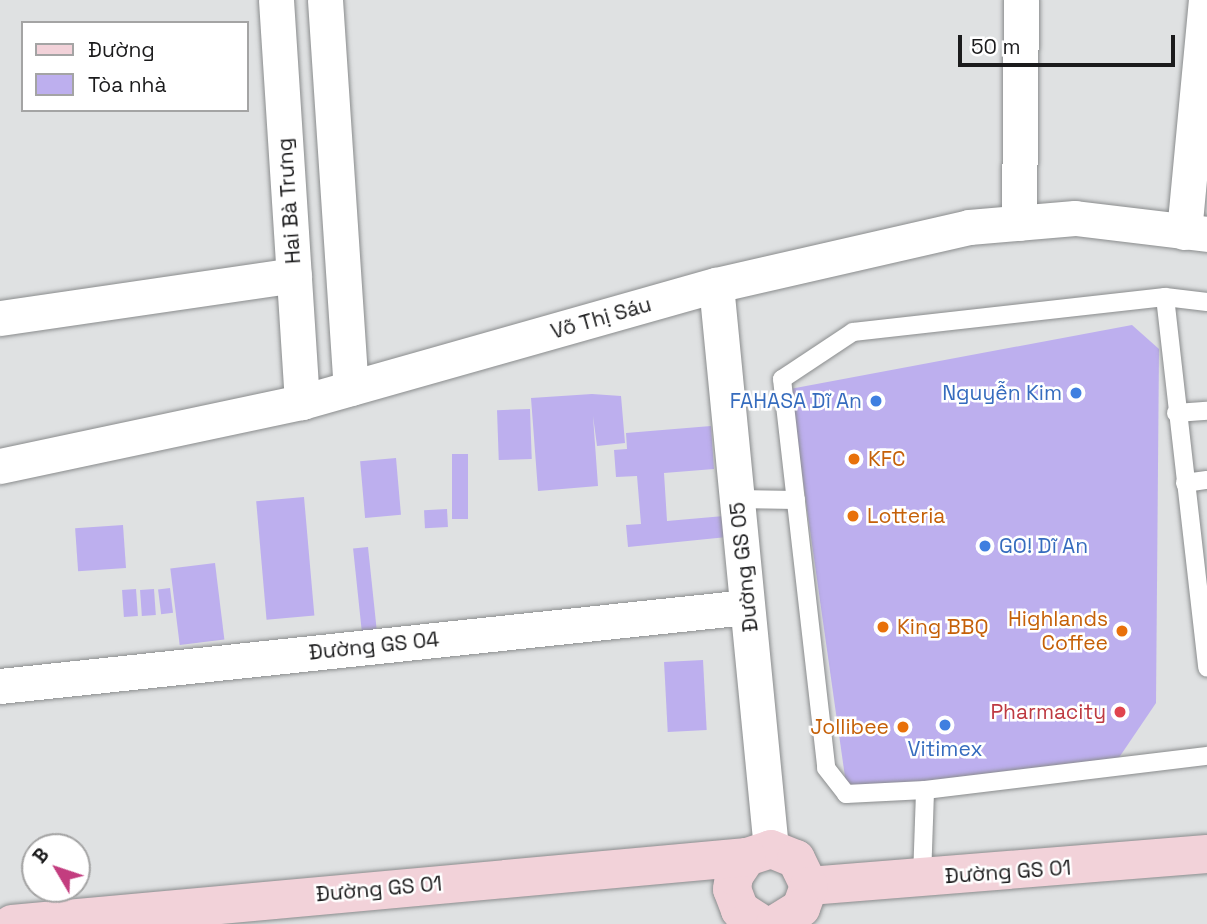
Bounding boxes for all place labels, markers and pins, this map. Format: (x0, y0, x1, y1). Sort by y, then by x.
place label: Nguyễn Kim (942, 380, 1062, 406)
marker: Nguyễn Kim (1068, 385, 1084, 401)
place label: FAHASA Dĩ An (729, 388, 862, 414)
marker: FAHASA Dĩ An (868, 393, 884, 409)
place label: KFC (868, 446, 905, 472)
marker: KFC (846, 451, 862, 467)
place label: Lotteria (867, 503, 945, 529)
marker: Lotteria (845, 508, 861, 524)
place label: GO! Dĩ An (999, 533, 1088, 559)
marker: GO! Dĩ An (977, 538, 993, 554)
place label: Highlands Coffee (1008, 606, 1108, 656)
place label: King BBQ (897, 614, 989, 640)
marker: King BBQ (875, 619, 891, 635)
marker: Highlands Coffee (1114, 623, 1130, 639)
place label: Pharmacity (990, 699, 1106, 725)
marker: Pharmacity (1112, 704, 1128, 720)
place label: Jollibee (810, 714, 889, 740)
marker: Vitimex (937, 717, 953, 733)
marker: Jollibee (895, 719, 911, 735)
place label: Vitimex (907, 736, 983, 762)

